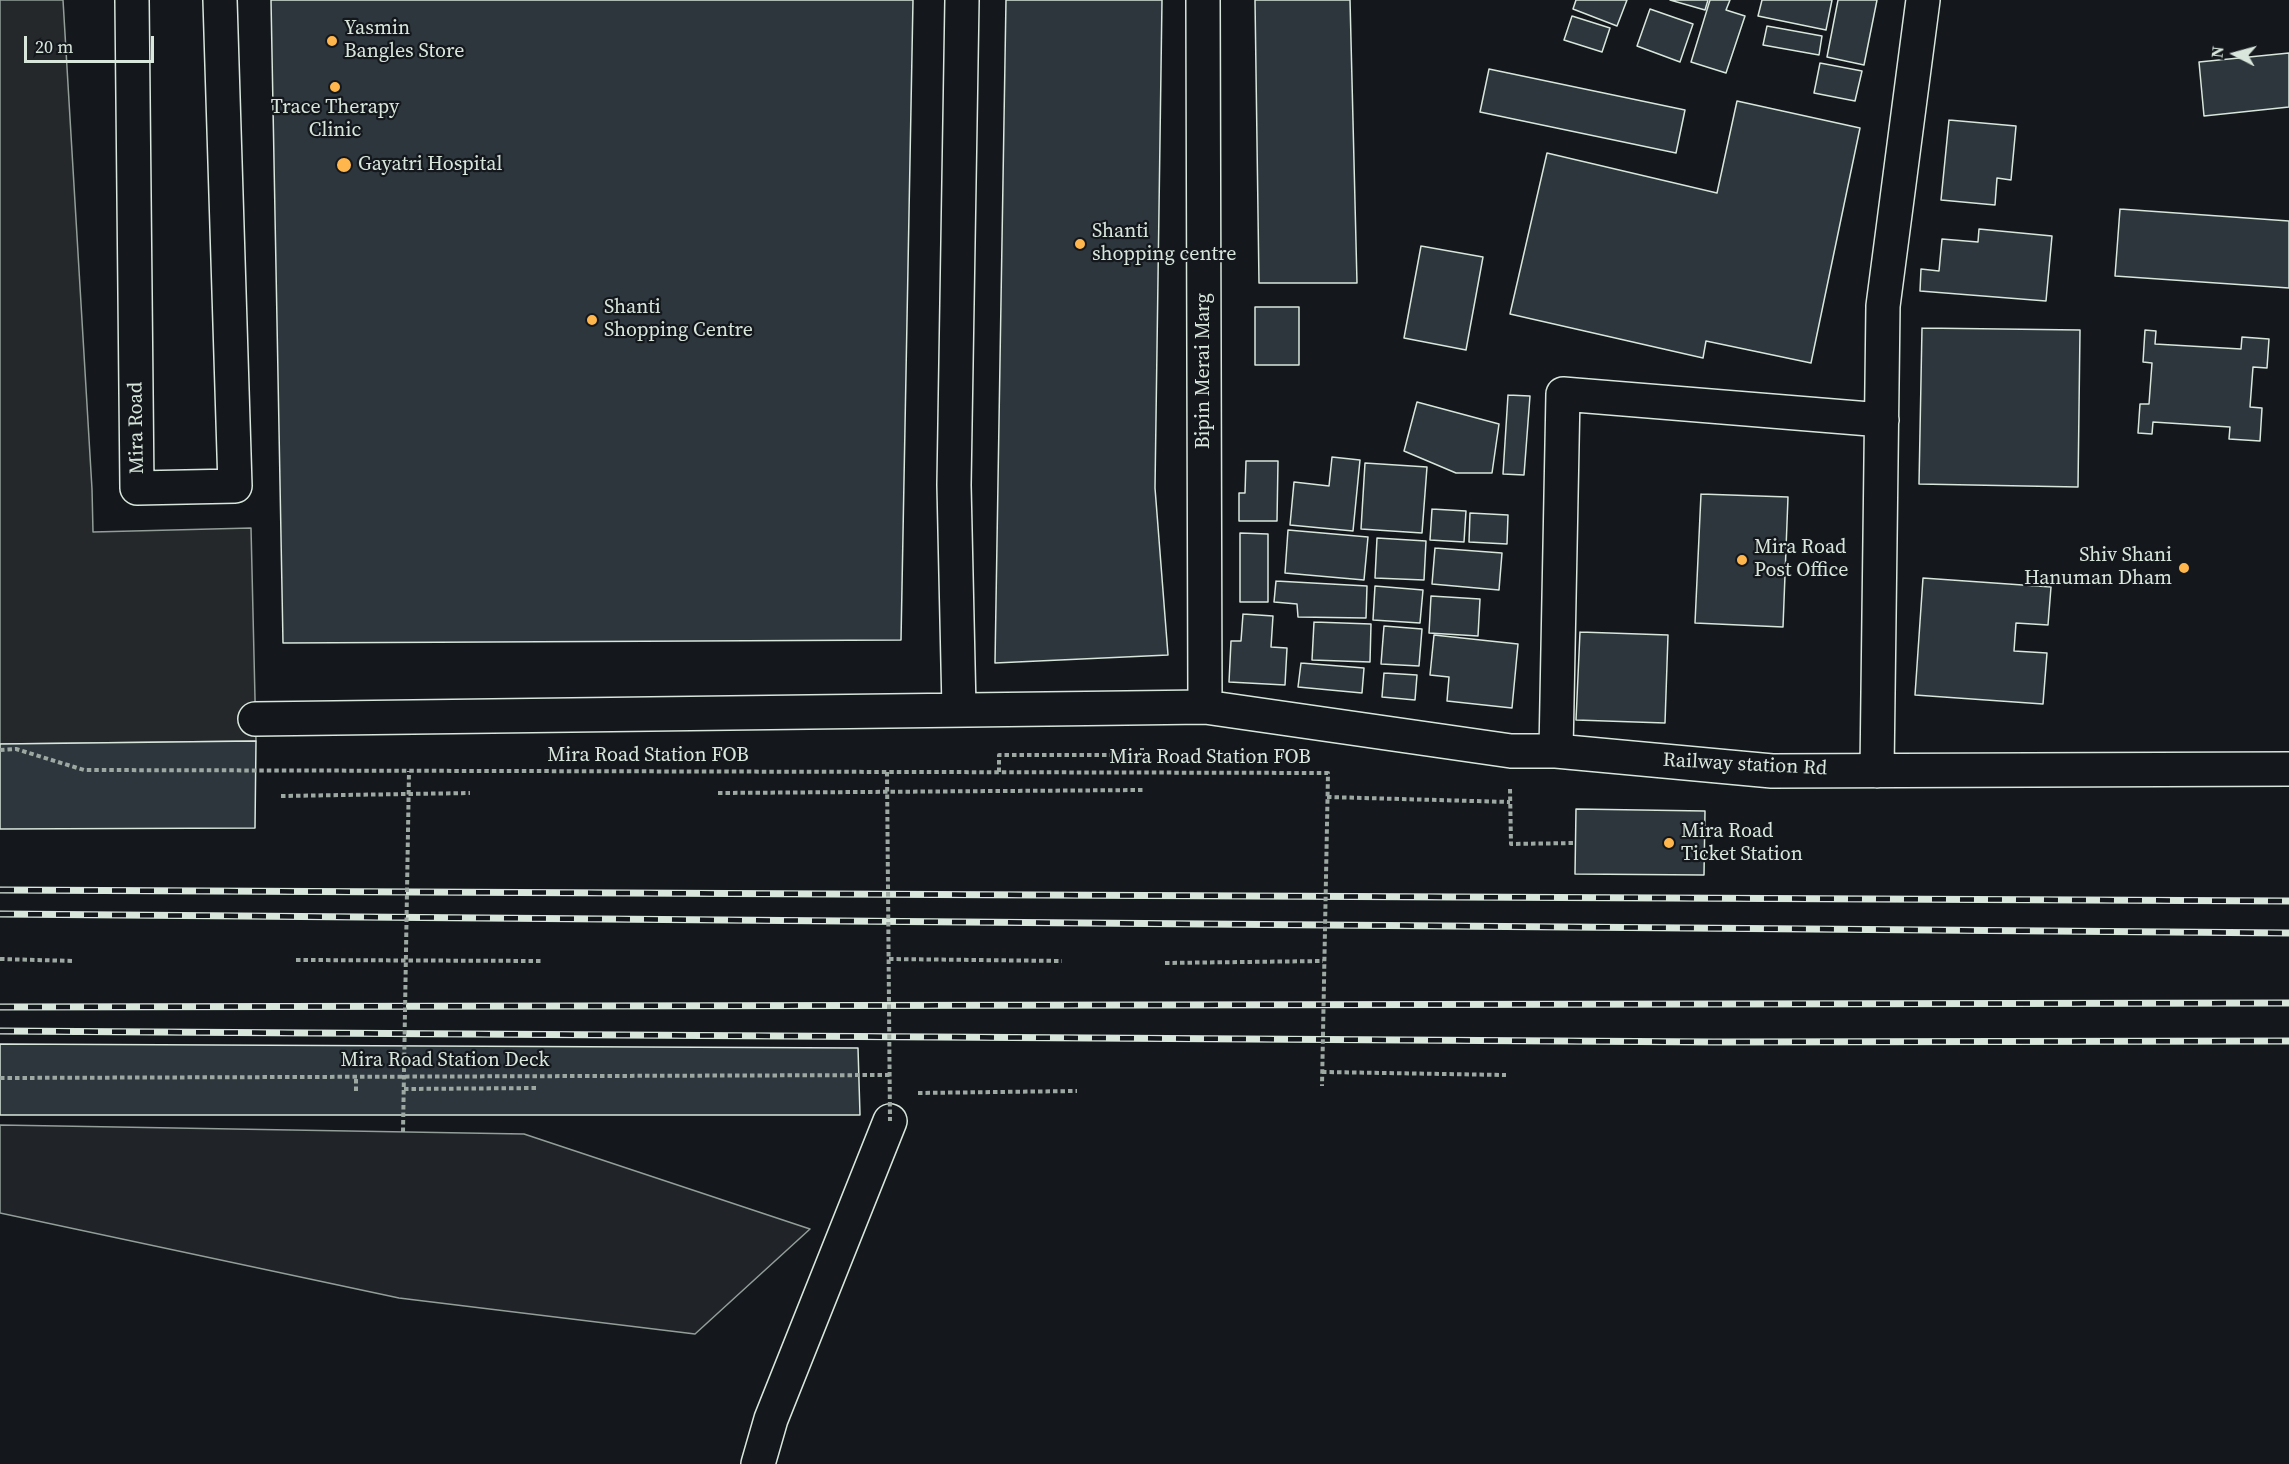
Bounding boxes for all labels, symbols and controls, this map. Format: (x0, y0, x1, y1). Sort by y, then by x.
place label: Yasmin Bangles Store (344, 17, 464, 64)
scale bar (27, 24, 158, 62)
north arrow (2205, 24, 2265, 84)
text: 20 m (35, 34, 73, 59)
marker: Yasmin Bangles Store (325, 34, 339, 48)
text: N (2206, 45, 2229, 59)
marker: Trace Therapy Clinic (328, 80, 342, 94)
place label: Trace Therapy Clinic (271, 96, 399, 143)
place label: Gayatri Hospital (358, 153, 502, 177)
marker: Gayatri Hospital (335, 156, 353, 174)
place label: Shanti shopping centre (1092, 220, 1236, 267)
marker: Shanti shopping centre (1073, 237, 1087, 251)
street label: Bipin Merai Marg (1192, 293, 1216, 449)
place label: Shanti Shopping Centre (604, 296, 753, 343)
marker: Shanti Shopping Centre (585, 313, 599, 327)
street label: Mira Road (124, 382, 150, 474)
place label: Mira Road Post Office (1754, 536, 1849, 583)
place label: Shiv Shani Hanuman Dham (2024, 544, 2172, 591)
marker: Mira Road Post Office (1735, 553, 1749, 567)
marker: Shiv Shani Hanuman Dham (2177, 561, 2191, 575)
street label: Mira Road Station FOB (547, 744, 749, 768)
street label: Mira Road Station FOB (1109, 746, 1311, 770)
street label: Railway station Rd (1662, 749, 1828, 781)
place label: Mira Road Ticket Station (1681, 820, 1803, 867)
marker: Mira Road Ticket Station (1662, 836, 1676, 850)
street label: Mira Road Station Deck (341, 1049, 549, 1073)

